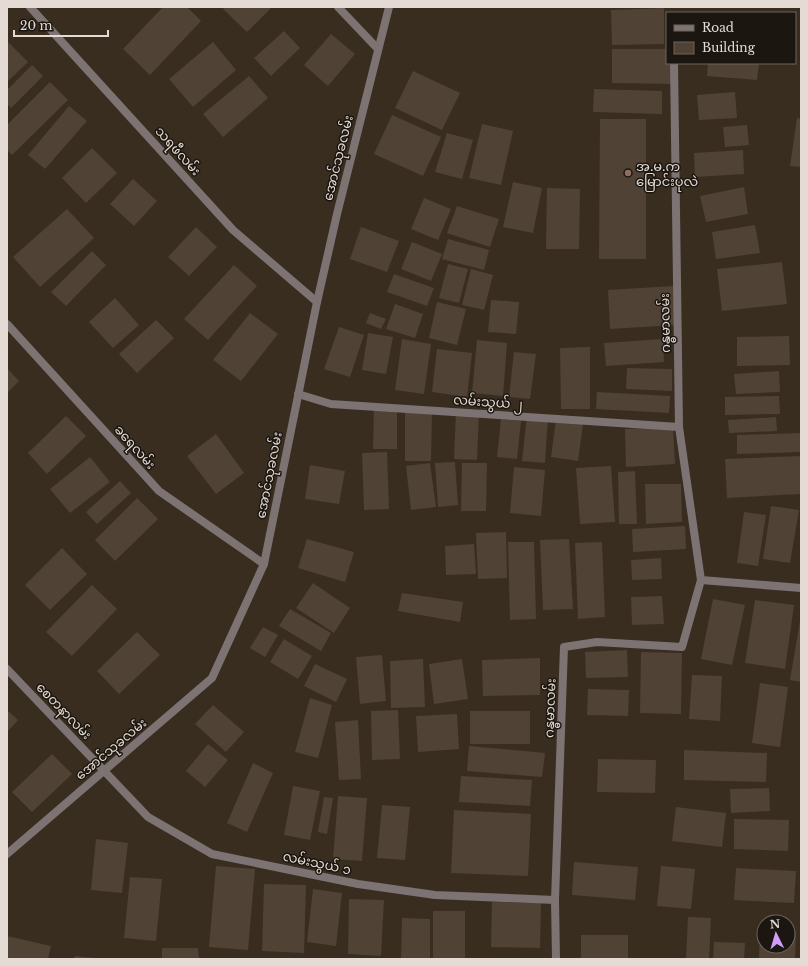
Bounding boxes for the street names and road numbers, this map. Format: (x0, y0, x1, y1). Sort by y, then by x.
street label: အောင်သုခလမ်း (319, 113, 359, 203)
street label: သရဖီလမ်း (150, 123, 204, 180)
street label: ဂန္ဓမာလမ်း (656, 293, 676, 353)
street label: လမ်းသွယ် ၂ (452, 391, 523, 415)
street label: ခရေလမ်း (109, 421, 159, 474)
street label: အောင်သုခလမ်း (252, 430, 288, 520)
street label: ဂန္ဓမာလမ်း (540, 678, 562, 738)
street label: စေတနာလမ်း (31, 679, 95, 744)
street label: အောင်သုခလမ်း (72, 714, 151, 785)
street label: လမ်းသွယ် ၁ (281, 848, 353, 880)

